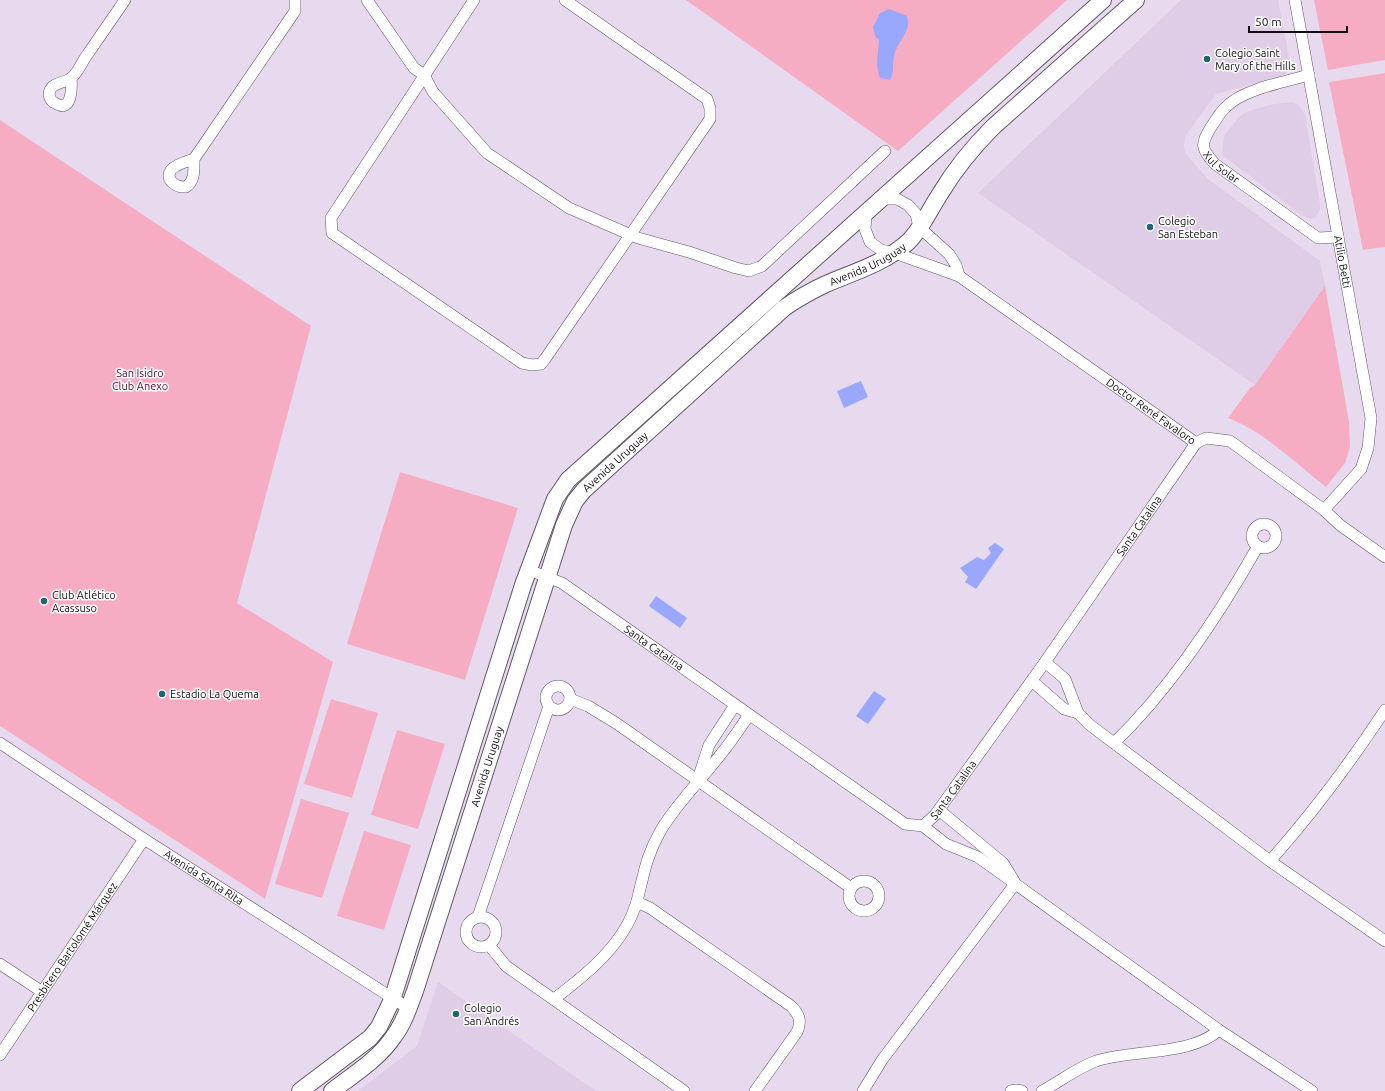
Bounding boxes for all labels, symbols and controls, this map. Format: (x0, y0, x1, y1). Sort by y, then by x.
scale bar (1249, 8, 1347, 34)
text: 50 m (1255, 15, 1282, 28)
place label: Colegio Saint Mary of the Hills (1215, 47, 1296, 72)
marker: Colegio Saint Mary of the Hills (1202, 54, 1212, 64)
street label: Xul Solar (1201, 149, 1242, 186)
place label: Colegio San Esteban (1158, 215, 1218, 240)
marker: Colegio San Esteban (1145, 222, 1155, 232)
street label: Atilio Betti (1332, 234, 1353, 289)
street label: Avenida Uruguay (828, 240, 909, 288)
park label: San Isidro Club Anexo (112, 367, 168, 392)
street label: Doctor René Favaloro (1104, 376, 1198, 447)
street label: Avenida Uruguay (580, 429, 651, 494)
street label: Santa Catalina (1114, 493, 1164, 558)
place label: Club Atlético Acassuso (52, 589, 116, 614)
marker: Club Atlético Acassuso (39, 596, 49, 606)
street label: Santa Catalina (622, 623, 686, 673)
place label: Estadio La Quema (170, 688, 259, 700)
marker: Estadio La Quema (157, 689, 167, 699)
street label: Avenida Uruguay (468, 724, 505, 808)
street label: Santa Catalina (928, 758, 978, 822)
street label: Avenida Santa Rita (162, 847, 246, 907)
street label: Presbítero Bartolomé Márquez (25, 880, 119, 1014)
place label: Colegio San Andrés (464, 1002, 519, 1027)
marker: Colegio San Andrés (451, 1009, 461, 1019)

